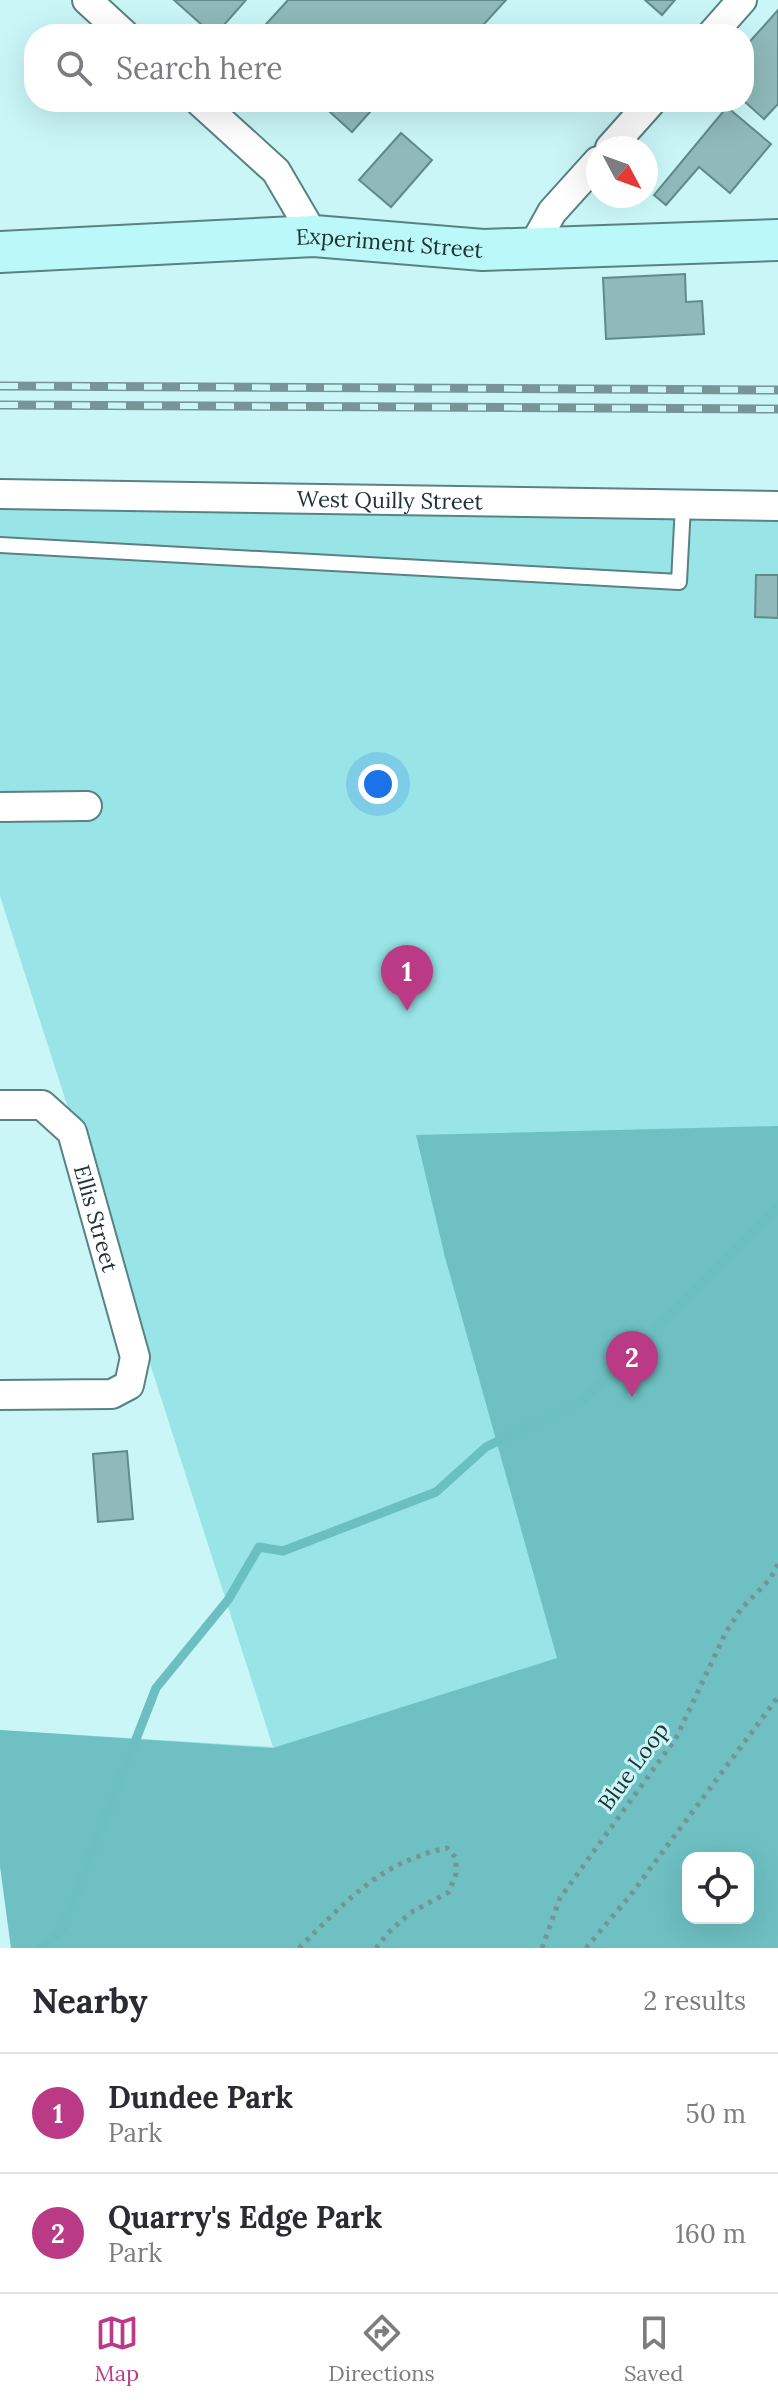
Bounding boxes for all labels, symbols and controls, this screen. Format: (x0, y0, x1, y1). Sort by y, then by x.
search box (24, 24, 754, 112)
icon: search (52, 46, 96, 90)
text: Search here (116, 49, 283, 87)
north arrow (586, 136, 658, 208)
street label: Experiment Street (295, 222, 484, 264)
street label: West Quilly Street (297, 485, 484, 515)
your location (358, 764, 398, 804)
pin: 1 (381, 945, 433, 1011)
street label: Ellis Street (68, 1161, 125, 1276)
pin: 2 (606, 1331, 658, 1397)
street label: Blue Loop (592, 1717, 674, 1815)
map controls (682, 1852, 754, 1924)
button: locate (682, 1852, 754, 1924)
text: Nearby (32, 1979, 148, 2022)
text: 2 results (643, 1984, 746, 2017)
text: Dundee Park (108, 2078, 293, 2116)
text: 1 (53, 2097, 63, 2130)
text: 50 m (686, 2097, 746, 2130)
text: Park (108, 2116, 162, 2149)
text: Quarry's Edge Park (108, 2198, 382, 2236)
text: 2 (51, 2217, 65, 2250)
text: 160 m (675, 2217, 746, 2250)
text: Park (108, 2236, 162, 2269)
tab: Map (95, 2311, 139, 2387)
tab: Directions (328, 2311, 435, 2387)
tab: Saved (624, 2311, 683, 2387)

